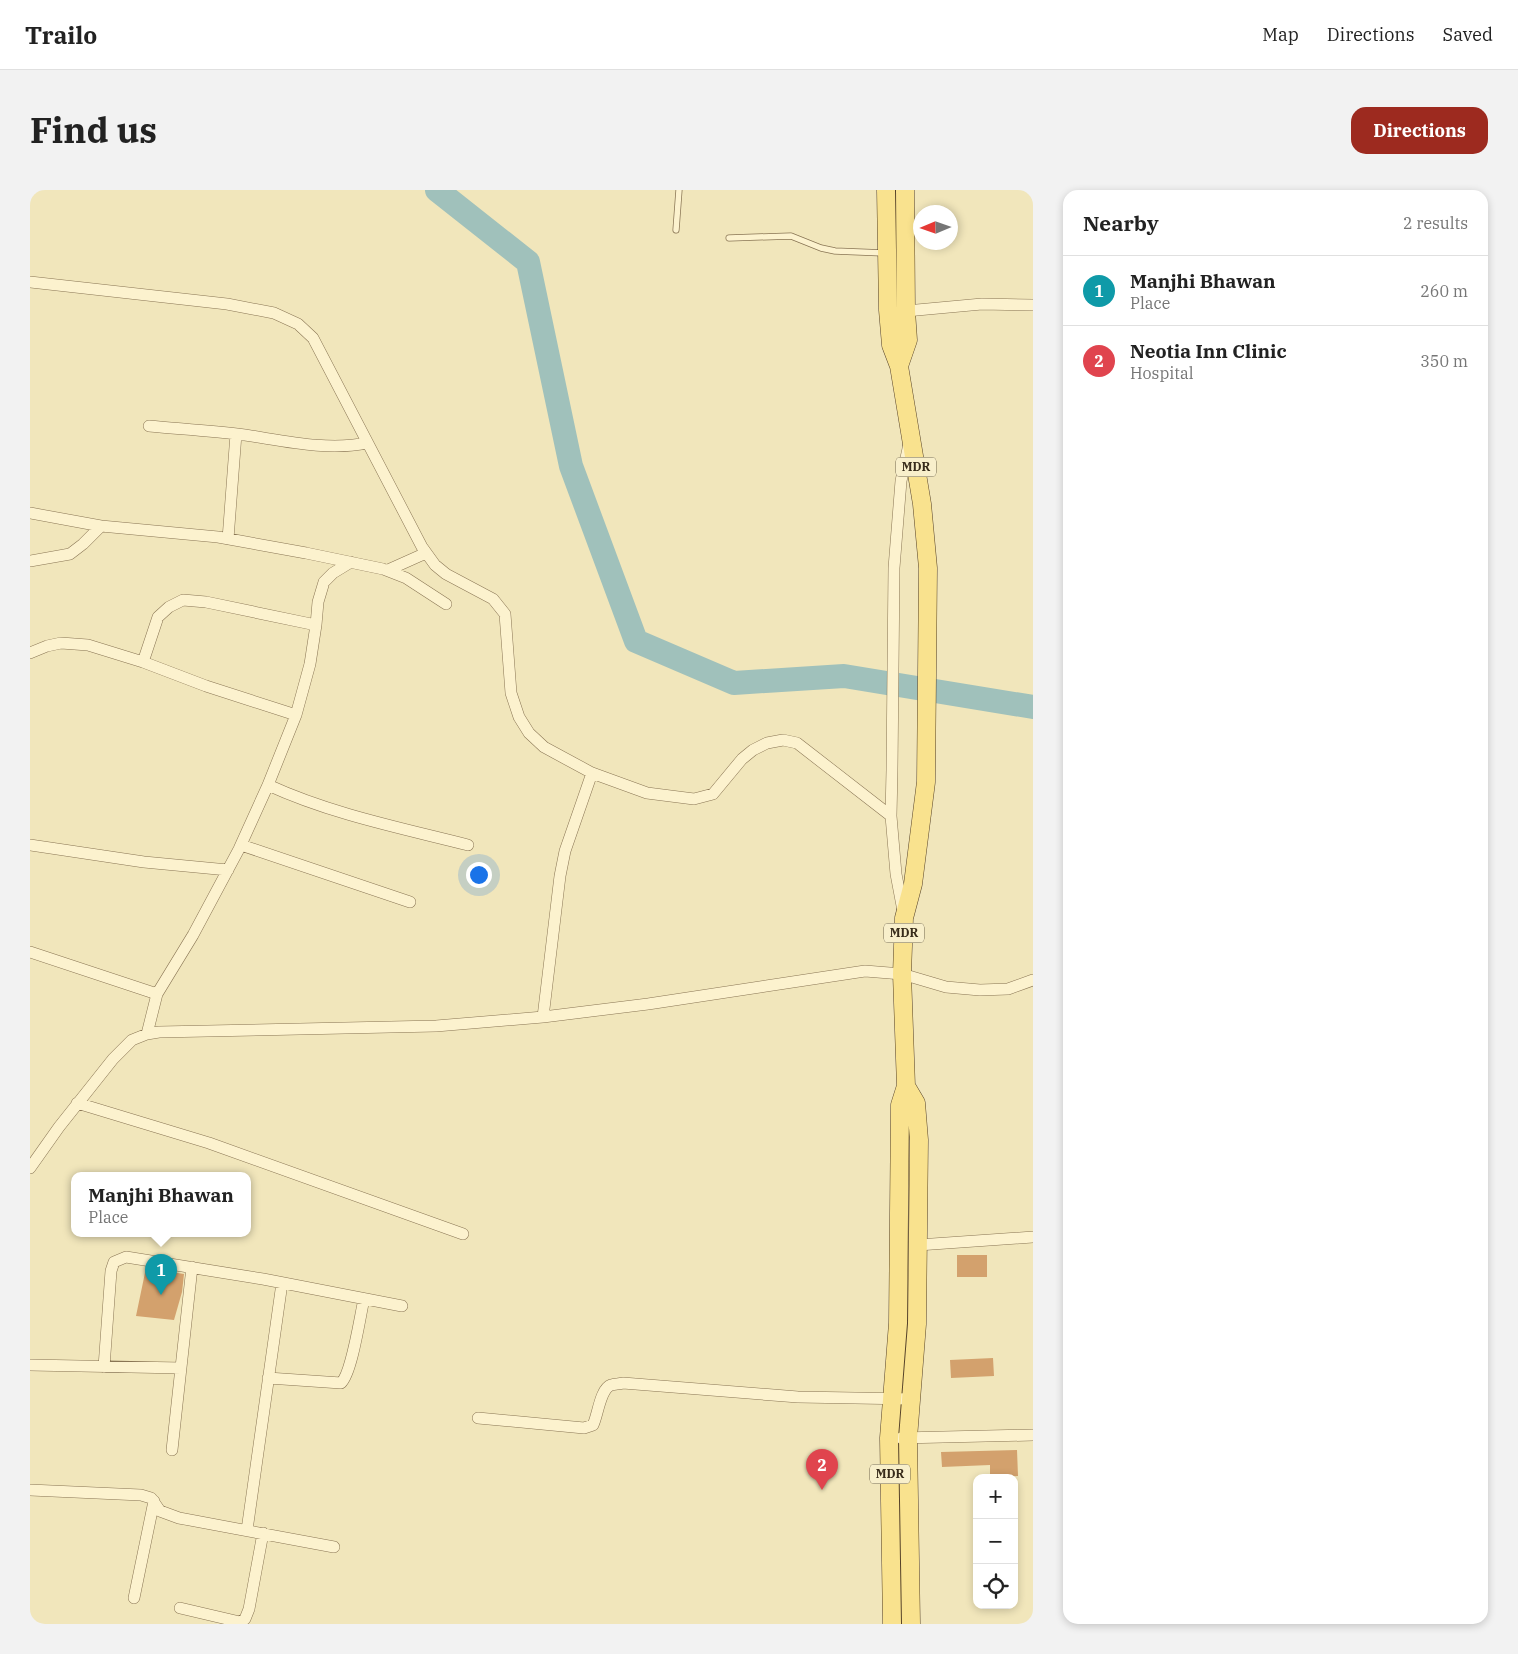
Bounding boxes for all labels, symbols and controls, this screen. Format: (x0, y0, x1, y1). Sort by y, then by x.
text: Trailo (25, 19, 97, 51)
text: Map (1262, 23, 1299, 46)
text: Directions (1327, 23, 1415, 46)
text: Saved (1443, 23, 1493, 46)
text: Find us (30, 107, 157, 153)
button: Directions (1351, 107, 1488, 154)
north arrow (913, 205, 958, 250)
text: Nearby (1083, 209, 1159, 237)
text: 2 results (1403, 213, 1468, 233)
text: Manjhi Bhawan (1130, 269, 1276, 293)
text: 1 (1094, 281, 1104, 301)
text: 260 m (1420, 281, 1468, 301)
text: Place (1130, 293, 1170, 313)
text: Neotia Inn Clinic (1130, 339, 1287, 363)
text: 2 (1094, 351, 1104, 371)
text: 350 m (1420, 351, 1468, 371)
text: Hospital (1130, 363, 1193, 383)
road number: MDR (896, 458, 936, 476)
your location (466, 862, 492, 888)
road number: MDR (884, 924, 924, 942)
popup (71, 1172, 251, 1237)
text: Manjhi Bhawan (88, 1183, 234, 1207)
text: Place (88, 1207, 128, 1227)
pin: 1 (145, 1254, 177, 1295)
pin: 2 (806, 1449, 838, 1490)
road number: MDR (870, 1464, 910, 1484)
map controls (973, 1474, 1018, 1609)
button: + (973, 1474, 1018, 1519)
button: − (973, 1519, 1018, 1564)
button: locate (973, 1564, 1018, 1609)

